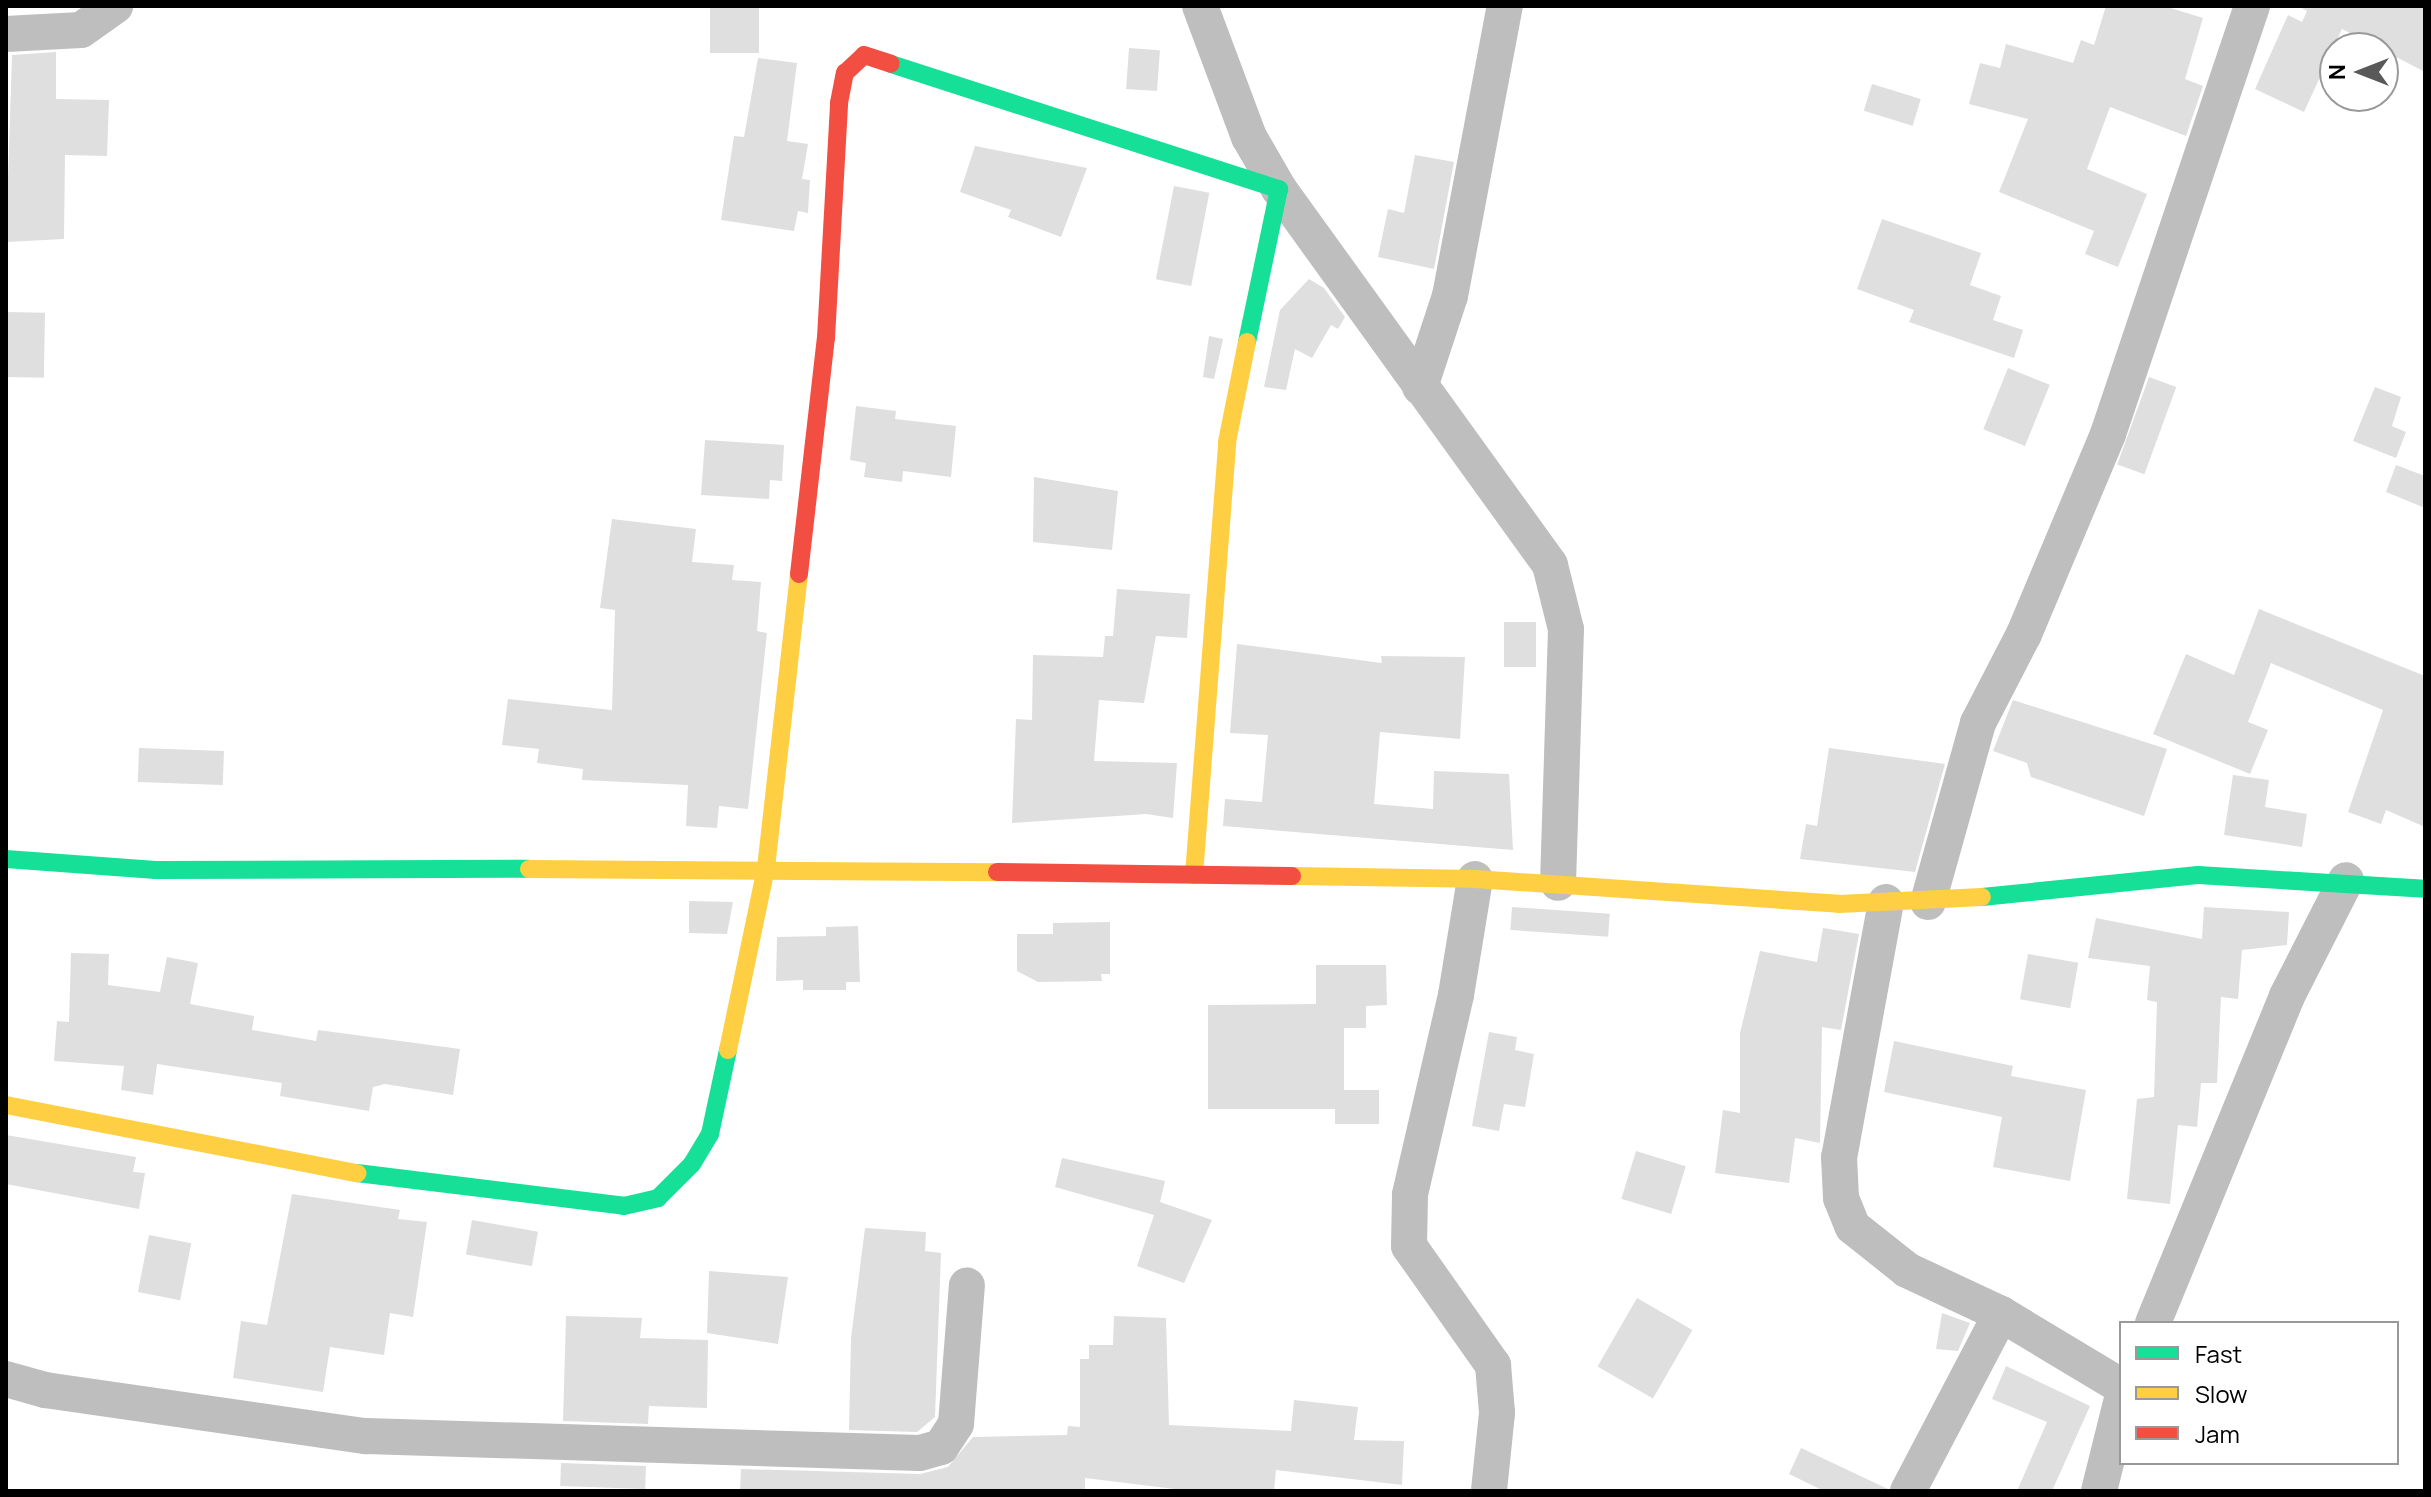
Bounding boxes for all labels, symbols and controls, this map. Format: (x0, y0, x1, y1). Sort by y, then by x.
north arrow (2319, 32, 2399, 112)
text: N (2322, 64, 2352, 80)
legend (2119, 1321, 2399, 1465)
text: Fast (2195, 1337, 2242, 1370)
text: Slow (2195, 1377, 2248, 1410)
text: Jam (2195, 1417, 2240, 1450)

